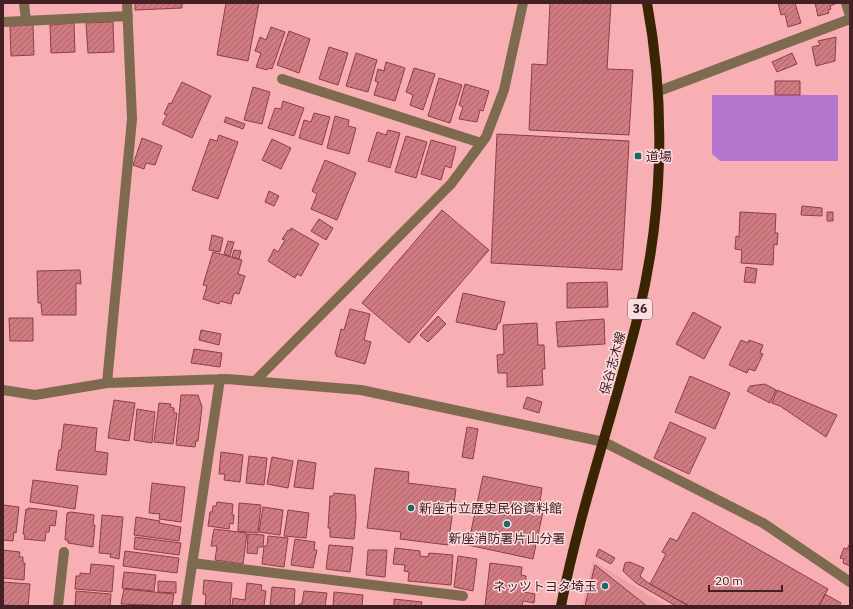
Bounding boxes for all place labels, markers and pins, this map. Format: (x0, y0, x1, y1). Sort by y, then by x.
place label: 道場 (646, 148, 672, 165)
marker: 道場 (633, 151, 643, 161)
place label: 新座市立歴史民俗資料館 (419, 500, 562, 517)
marker: 新座市立歴史民俗資料館 (406, 503, 416, 513)
marker: 新座消防署片山分署 (502, 519, 512, 529)
place label: 新座消防署片山分署 (448, 530, 566, 547)
place label: ネッツトヨタ埼玉 (493, 578, 597, 595)
marker: ネッツトヨタ埼玉 (600, 581, 610, 591)

